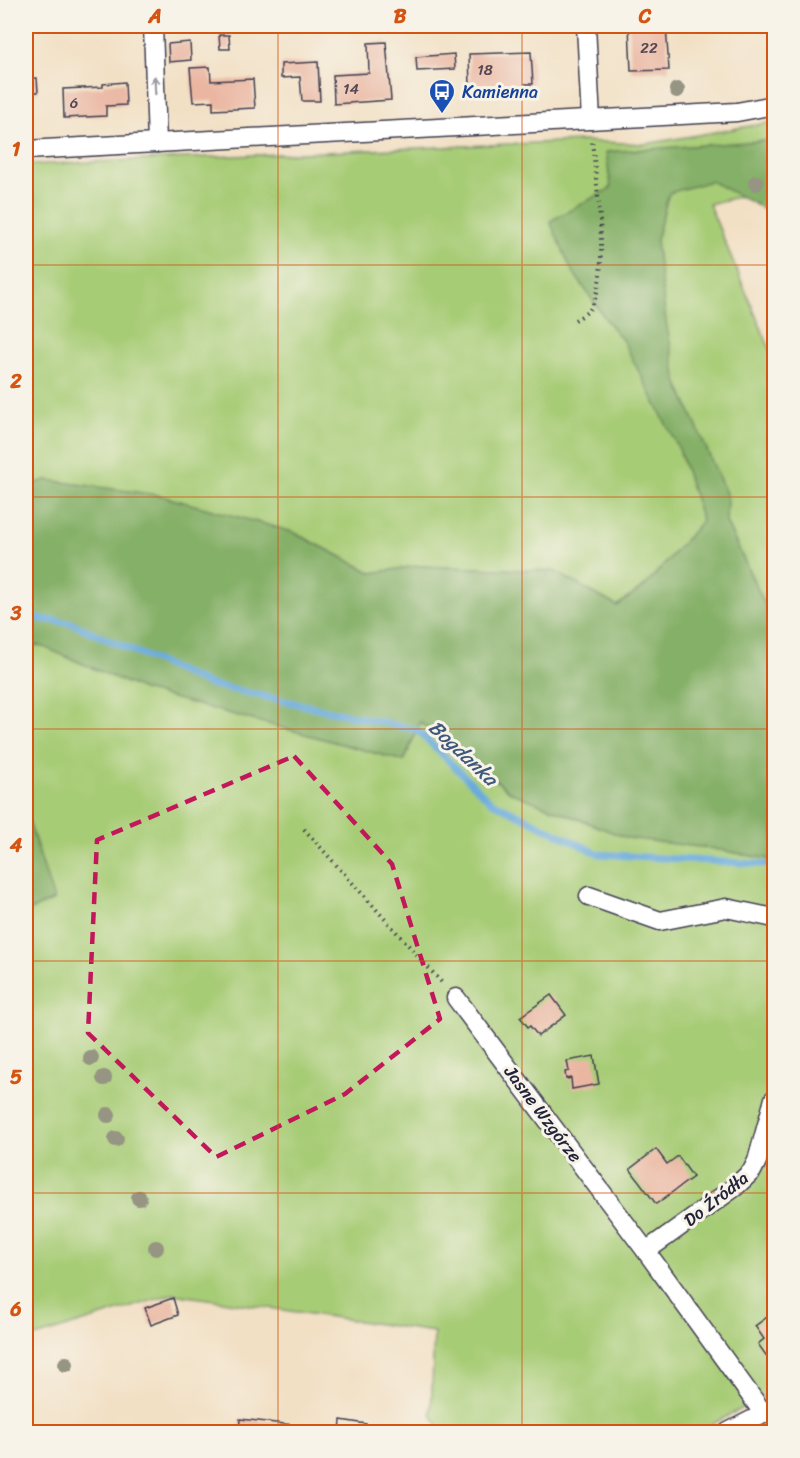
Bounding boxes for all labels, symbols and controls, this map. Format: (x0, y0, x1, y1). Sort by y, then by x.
text: A (147, 0, 162, 34)
text: B (394, 0, 407, 34)
text: C (638, 0, 652, 34)
house number: 22 (640, 35, 658, 61)
house number: 18 (477, 57, 493, 83)
one-way arrow (150, 75, 161, 95)
house number: 14 (343, 76, 359, 102)
place label: Kamienna (462, 76, 538, 108)
bus stop icon: Kamienna (427, 77, 457, 115)
house number: 6 (70, 90, 78, 116)
text: 1 (12, 132, 21, 167)
text: 2 (9, 364, 22, 399)
text: 3 (10, 596, 22, 631)
water label: Bogdanka (420, 711, 507, 796)
text: 4 (9, 828, 23, 863)
street label: Jasne Wzgórze (495, 1057, 591, 1170)
text: 5 (10, 1060, 22, 1095)
street label: Do Źródła (676, 1163, 756, 1235)
text: 6 (9, 1292, 22, 1327)

